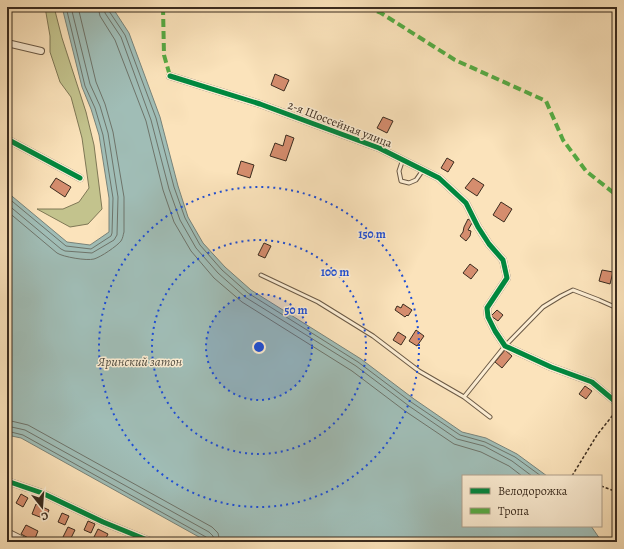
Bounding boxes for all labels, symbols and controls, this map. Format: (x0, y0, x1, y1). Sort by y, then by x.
street label: 2-я Шоссейная улица (285, 97, 395, 151)
text: 150 m (358, 226, 386, 242)
text: 100 m (321, 264, 349, 280)
text: 50 m (284, 302, 308, 318)
centre of rings (252, 340, 266, 354)
water label: Яринский затон (97, 353, 183, 370)
legend (462, 475, 602, 527)
text: Велодорожка (498, 483, 568, 499)
north arrow (22, 487, 62, 527)
text: Тропа (498, 503, 529, 519)
text: С (39, 508, 50, 524)

